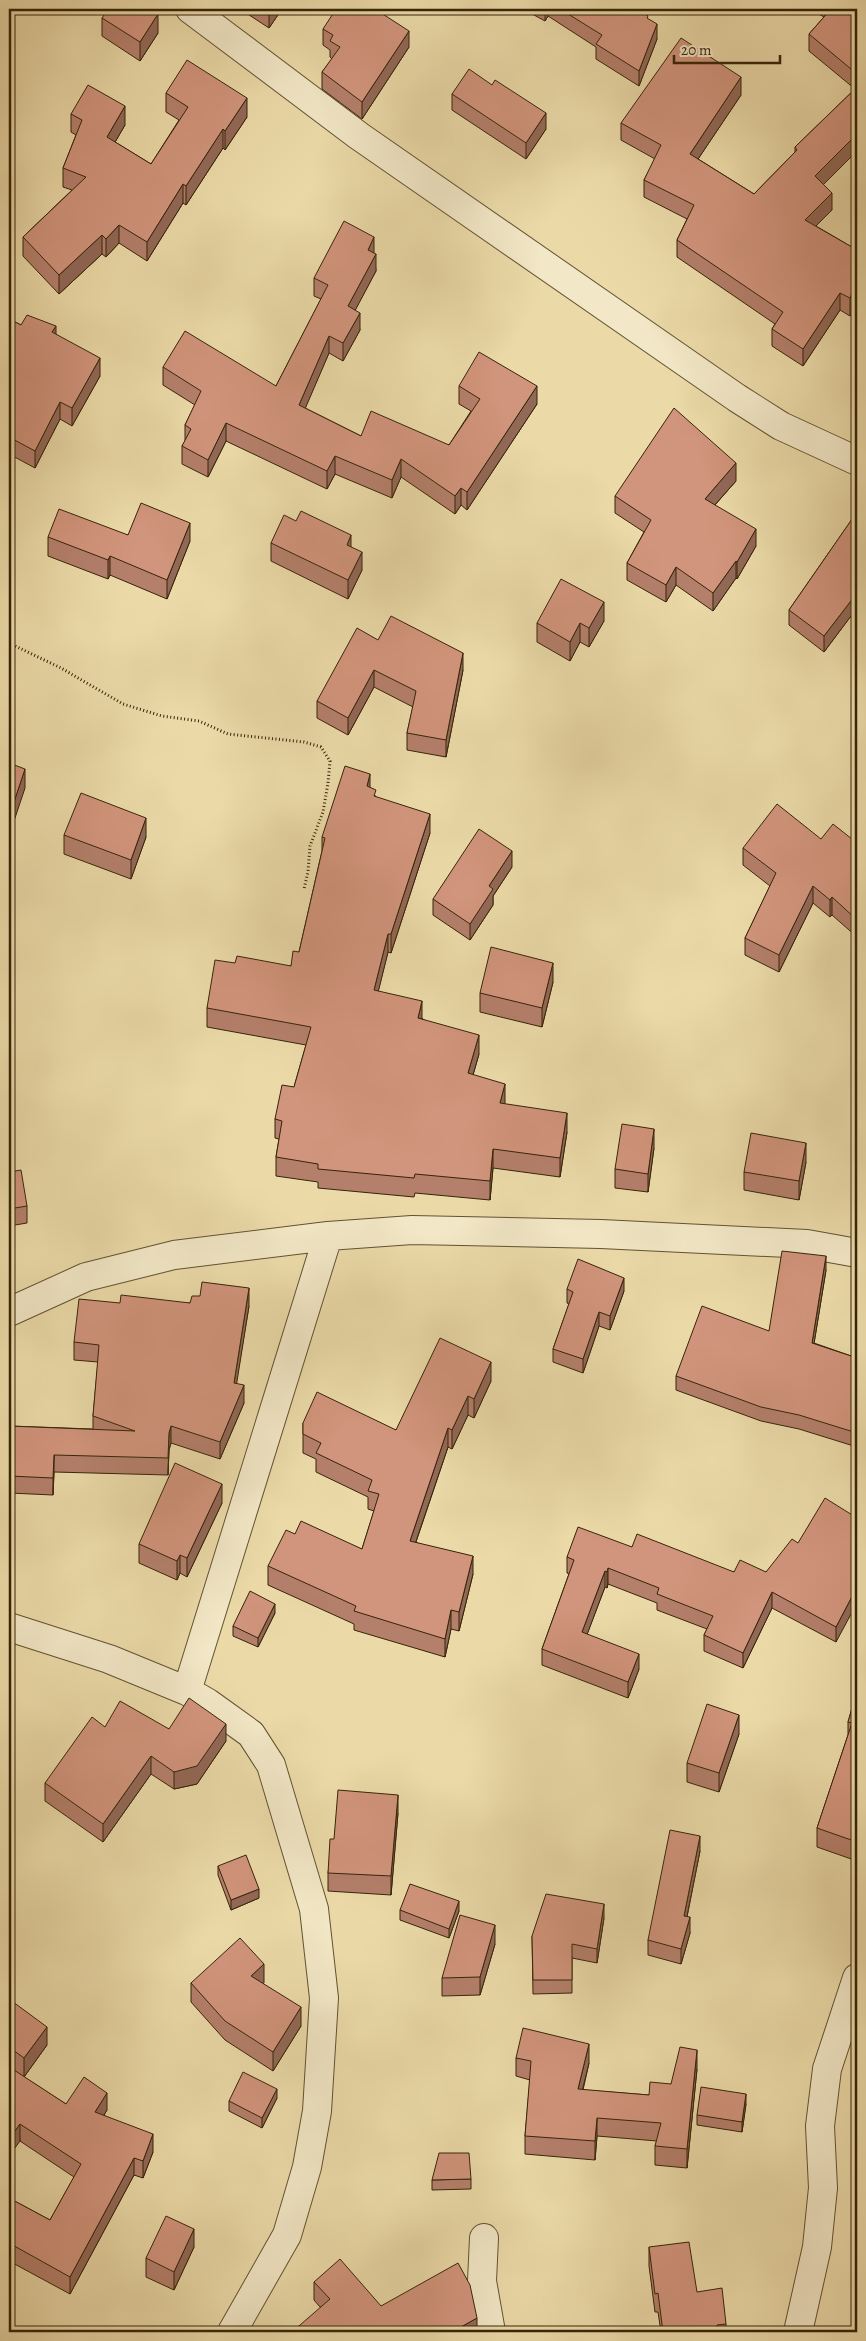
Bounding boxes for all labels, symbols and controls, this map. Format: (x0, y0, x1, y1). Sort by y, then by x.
scale bar (674, 32, 780, 64)
text: 20 m (681, 40, 712, 60)

